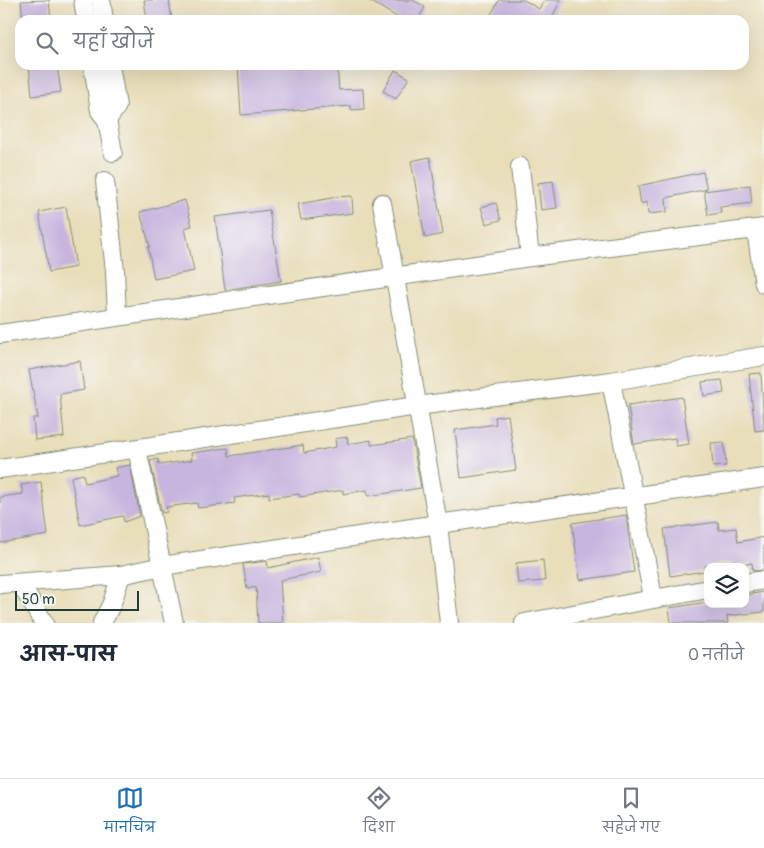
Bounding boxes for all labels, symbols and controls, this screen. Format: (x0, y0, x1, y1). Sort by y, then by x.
search box (15, 15, 749, 70)
icon: search (33, 29, 61, 57)
text: यहाँ खोजें (73, 30, 154, 54)
map controls (704, 563, 749, 608)
button: layers (704, 563, 749, 608)
scale bar (15, 588, 139, 611)
text: 50 m (22, 591, 55, 608)
text: आस-पास (20, 641, 116, 668)
text: 0 नतीजे (688, 645, 744, 665)
tab: मानचित्र (104, 784, 155, 843)
tab: दिशा (363, 784, 395, 843)
tab: सहेजे गए (603, 784, 660, 843)

